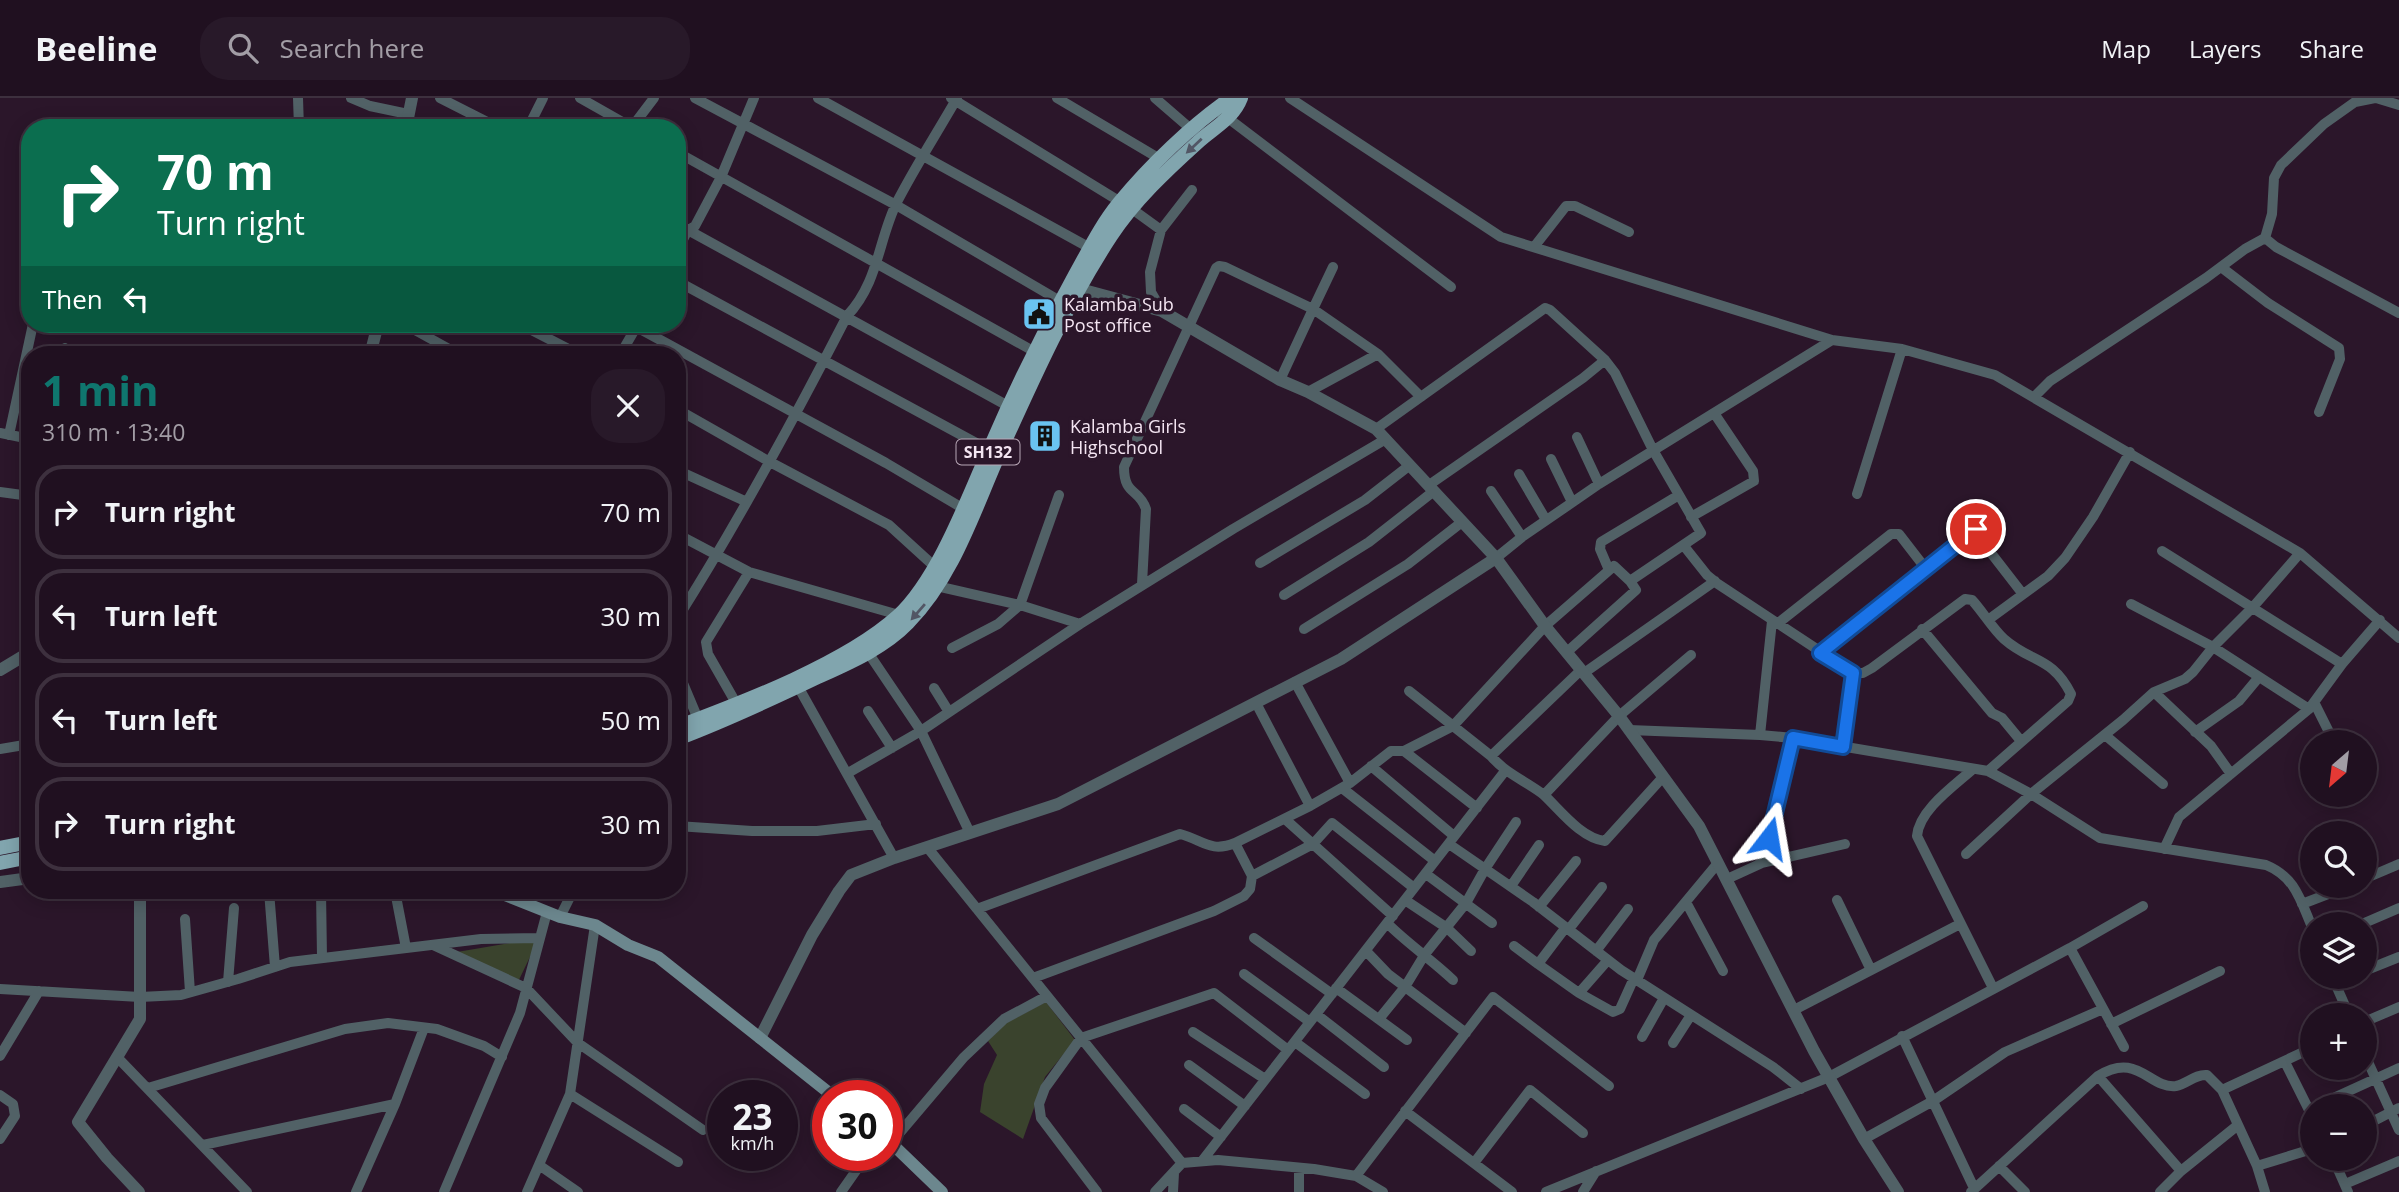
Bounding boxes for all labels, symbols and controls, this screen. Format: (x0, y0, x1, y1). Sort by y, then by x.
search box (200, 17, 690, 80)
text: Beeline (35, 26, 158, 71)
icon: search (224, 29, 262, 67)
text: Search here (280, 30, 424, 66)
text: Map (2101, 32, 2151, 65)
text: Layers (2189, 32, 2262, 65)
text: Share (2300, 32, 2364, 65)
text: 70 m (157, 138, 274, 204)
one-way arrow (1185, 138, 1203, 154)
icon: right (42, 147, 133, 238)
text: Turn right (157, 201, 305, 244)
icon: left (117, 280, 155, 318)
text: Then (42, 281, 103, 317)
place label: Kalamba Sub Post office (1064, 292, 1174, 337)
public building icon: Kalamba Sub Post office (1020, 295, 1058, 333)
text: 1 min (42, 361, 159, 418)
button: close (591, 369, 665, 443)
place label: Kalamba Girls Highschool (1070, 414, 1186, 459)
text: 310 m · 13:40 (42, 416, 185, 448)
building icon: Kalamba Girls Highschool (1026, 417, 1064, 455)
road number: SH132 (956, 440, 1020, 464)
icon: right (46, 493, 84, 531)
text: Turn right (105, 494, 236, 530)
text: 70 m (600, 494, 661, 530)
pin (1946, 499, 2006, 559)
icon: arrive (1957, 510, 1995, 548)
icon: left (46, 597, 84, 635)
text: Turn left (105, 598, 217, 634)
text: 30 m (600, 598, 661, 634)
one-way arrow (910, 603, 926, 621)
icon: left (46, 701, 84, 739)
text: Turn left (105, 702, 217, 738)
text: 50 m (600, 702, 661, 738)
north arrow (2300, 730, 2376, 807)
map controls (2300, 730, 2377, 1171)
position arrow (1732, 801, 1806, 875)
icon: right (46, 805, 84, 843)
text: Turn right (105, 806, 236, 842)
text: 30 m (600, 806, 661, 842)
button: search (2300, 821, 2377, 898)
button: layers (2300, 912, 2377, 989)
button: + (2300, 1003, 2377, 1080)
speed limit sign: 30 (812, 1080, 903, 1171)
text: 23 (732, 1093, 773, 1140)
button: − (2300, 1094, 2377, 1171)
text: km/h (731, 1131, 774, 1155)

